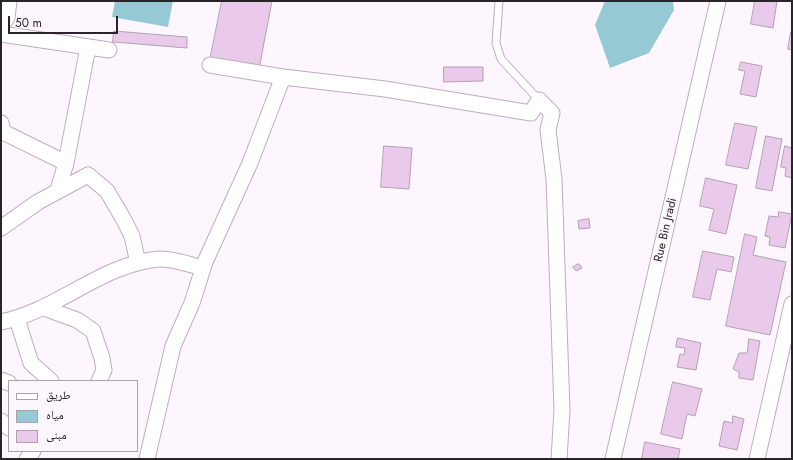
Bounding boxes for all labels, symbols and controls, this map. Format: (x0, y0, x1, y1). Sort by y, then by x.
scale bar (10, 8, 120, 34)
text: 50 m (15, 14, 42, 32)
street label: Rue Bin Jradi (652, 197, 680, 263)
legend (8, 380, 138, 452)
text: طريق (46, 386, 71, 404)
text: مياه (46, 406, 64, 424)
text: مبنى (46, 426, 67, 444)

